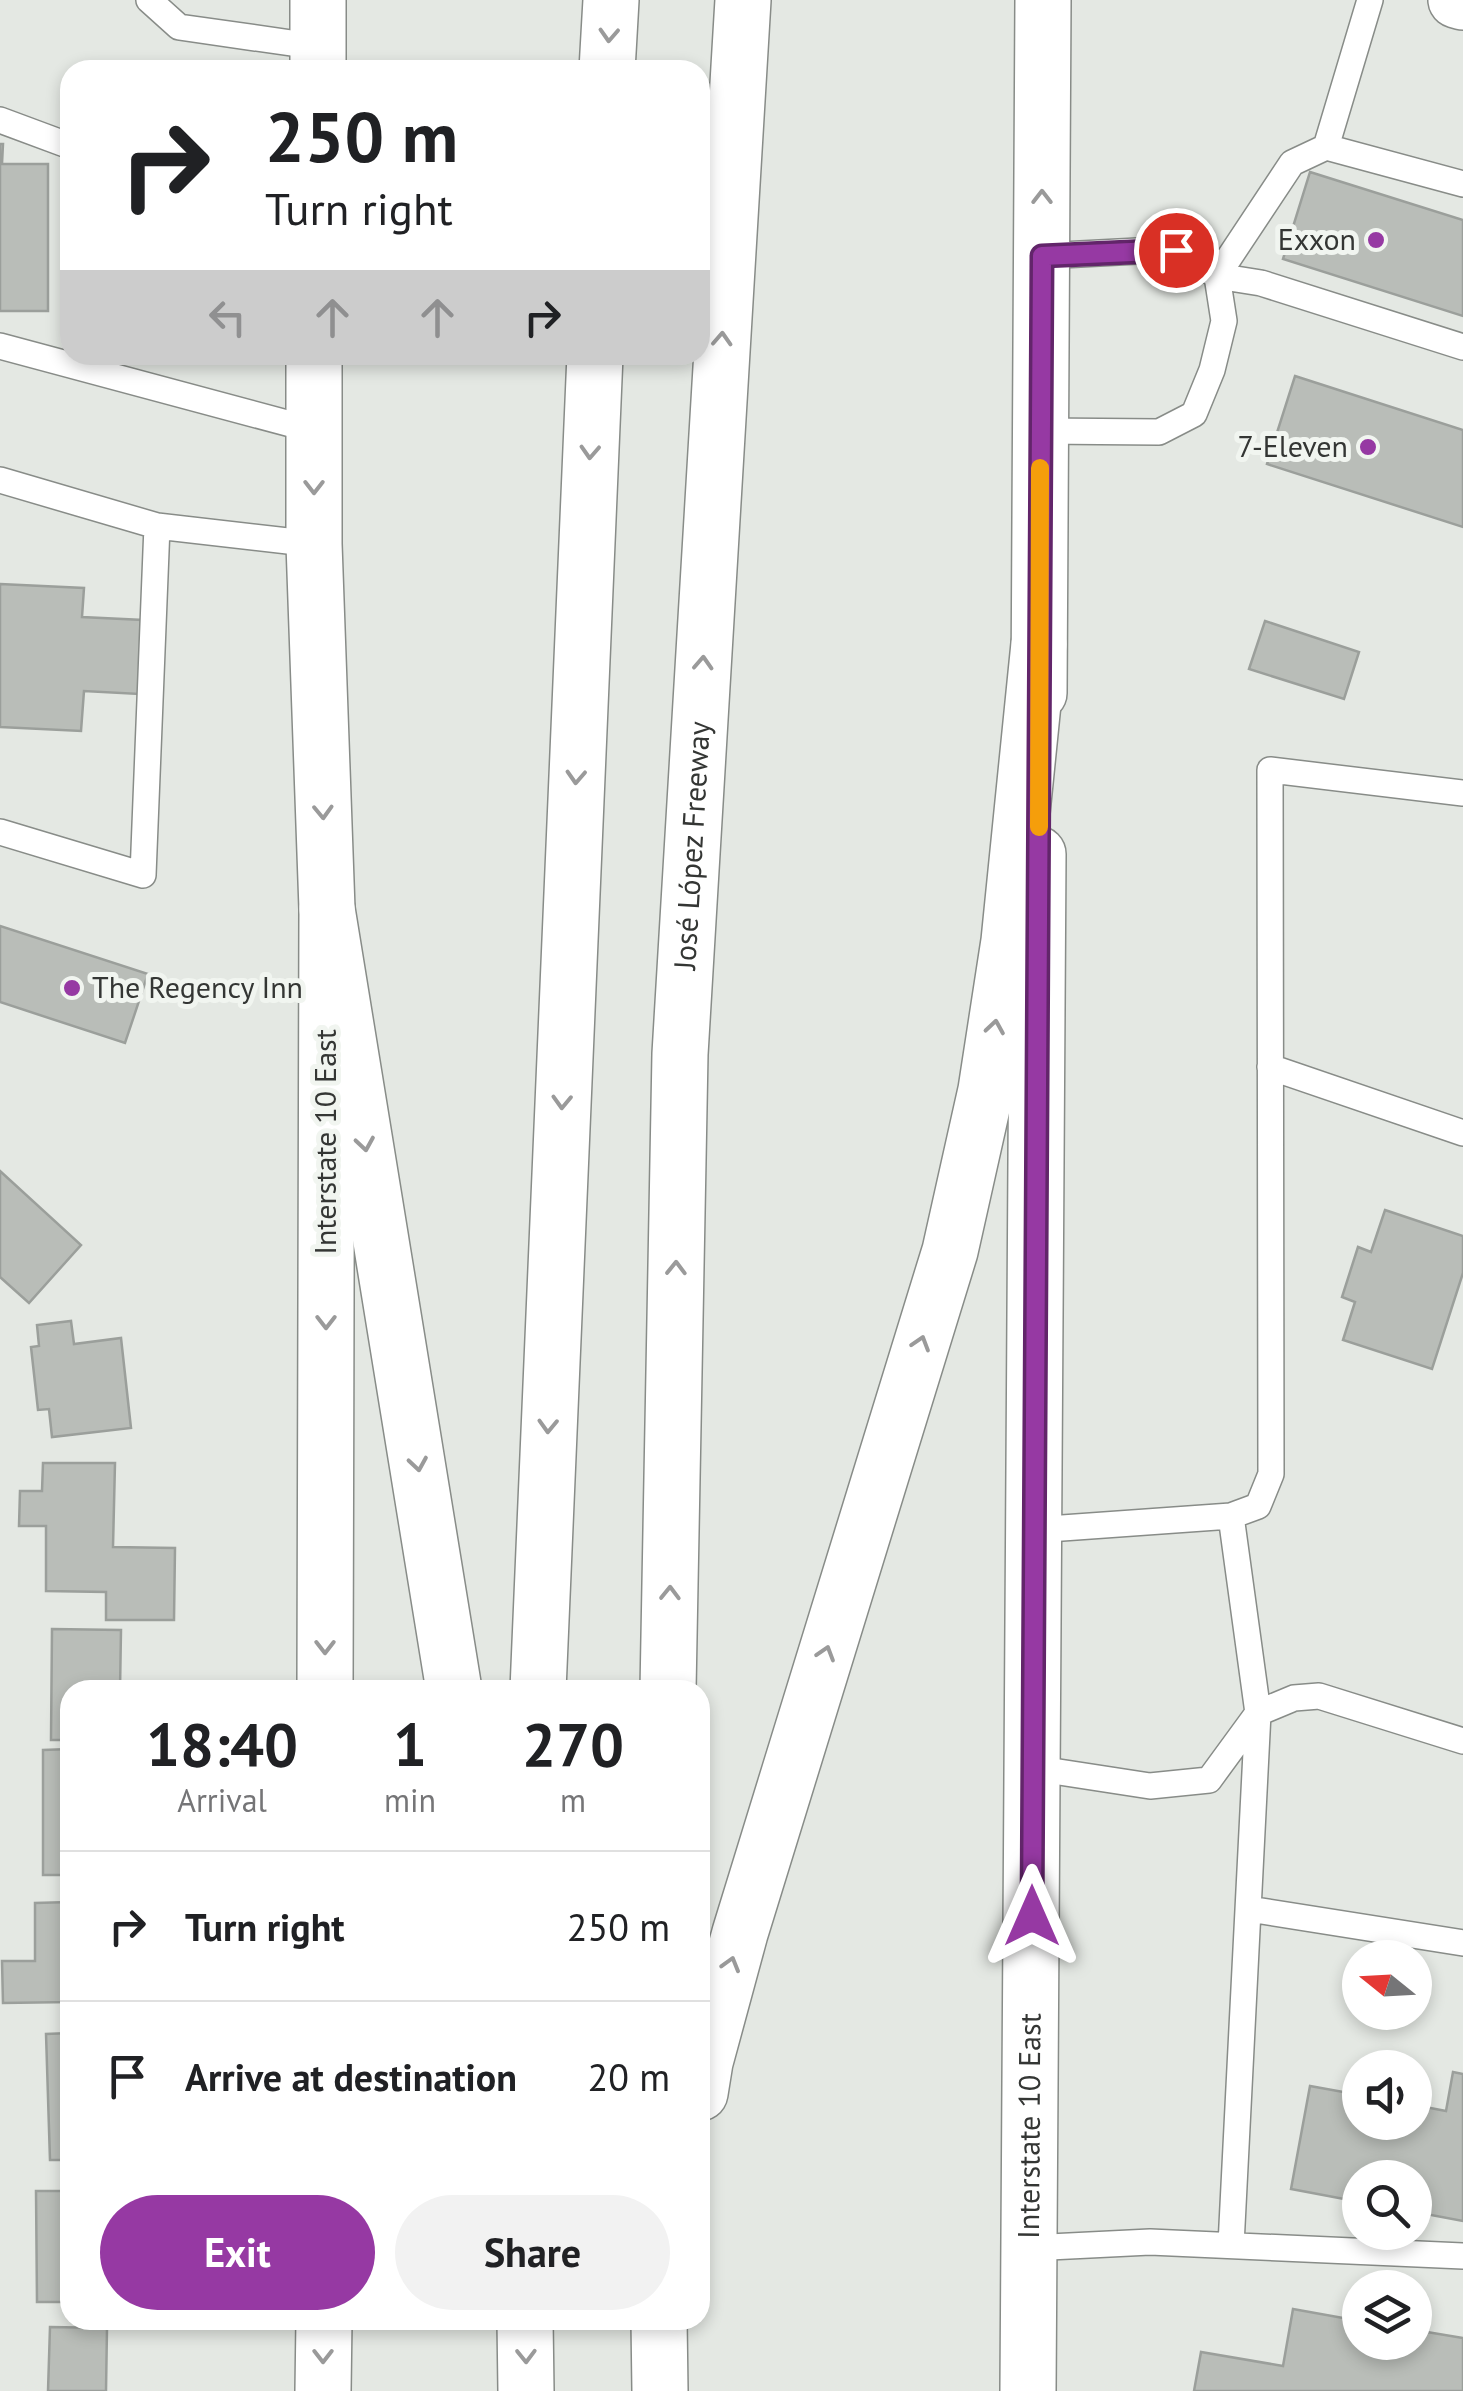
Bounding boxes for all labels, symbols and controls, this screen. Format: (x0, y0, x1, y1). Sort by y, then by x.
one-way arrow (599, 27, 620, 43)
text: 250 m (265, 91, 458, 181)
icon: right (100, 100, 230, 230)
text: Turn right (265, 179, 453, 237)
one-way arrow (1031, 188, 1053, 204)
pin (1134, 208, 1219, 293)
place label: Exxon (1278, 219, 1356, 258)
icon: arrive (1149, 223, 1204, 278)
marker: Exxon (1365, 229, 1387, 251)
icon: left (200, 290, 255, 345)
icon: ahead (305, 290, 360, 345)
icon: ahead (410, 290, 465, 345)
icon: right (515, 290, 570, 345)
one-way arrow (711, 330, 732, 346)
place label: 7-Eleven (1238, 426, 1348, 465)
marker: 7-Eleven (1357, 436, 1379, 458)
one-way arrow (580, 445, 601, 461)
one-way arrow (303, 480, 325, 496)
one-way arrow (692, 655, 713, 671)
street label: José López Freeway (664, 720, 718, 973)
one-way arrow (566, 770, 587, 786)
one-way arrow (313, 805, 334, 821)
place label: The Regency Inn (92, 967, 303, 1006)
marker: The Regency Inn (61, 977, 83, 999)
one-way arrow (984, 1018, 1005, 1035)
street label: Interstate 10 East (305, 1029, 344, 1255)
one-way arrow (552, 1094, 573, 1110)
one-way arrow (354, 1135, 375, 1152)
one-way arrow (665, 1259, 686, 1275)
one-way arrow (315, 1314, 337, 1330)
one-way arrow (910, 1335, 930, 1352)
one-way arrow (538, 1419, 559, 1435)
one-way arrow (406, 1456, 427, 1473)
one-way arrow (659, 1584, 680, 1600)
one-way arrow (314, 1640, 336, 1655)
one-way arrow (814, 1646, 835, 1663)
text: 18:40 (146, 1705, 298, 1783)
text: 1 (393, 1705, 427, 1783)
text: 270 (522, 1705, 624, 1783)
text: Arrival (177, 1779, 267, 1821)
text: min (384, 1779, 436, 1821)
text: m (560, 1779, 586, 1821)
position arrow (980, 1864, 1084, 1968)
icon: right (100, 1899, 155, 1954)
text: Turn right (185, 1902, 345, 1951)
text: 250 m (567, 1902, 670, 1951)
north arrow (1342, 1940, 1432, 2030)
map controls (1342, 1940, 1432, 2360)
one-way arrow (719, 1956, 740, 1973)
street label: Interstate 10 East (1008, 2013, 1048, 2239)
icon: arrive (100, 2049, 155, 2104)
button: sound (1342, 2050, 1432, 2140)
text: Arrive at destination (185, 2052, 517, 2101)
text: 20 m (588, 2052, 670, 2101)
button: search (1342, 2160, 1432, 2250)
button: Exit (100, 2195, 375, 2310)
button: Share (395, 2195, 670, 2310)
button: layers (1342, 2270, 1432, 2360)
one-way arrow (313, 2348, 334, 2364)
one-way arrow (515, 2348, 537, 2364)

